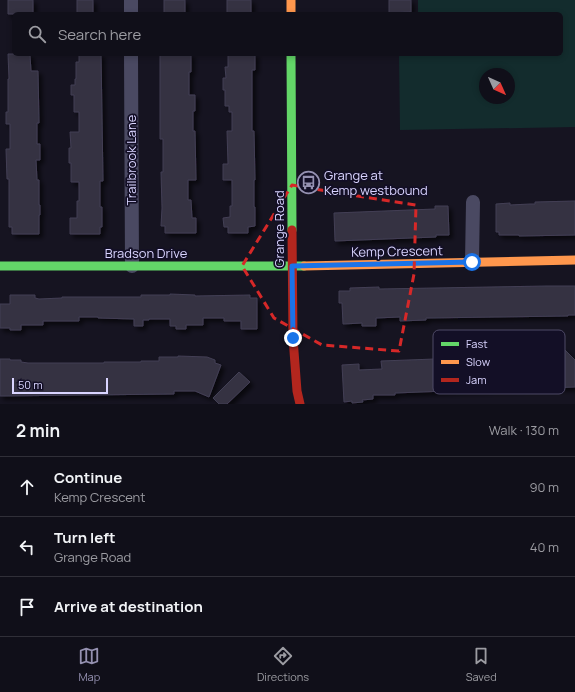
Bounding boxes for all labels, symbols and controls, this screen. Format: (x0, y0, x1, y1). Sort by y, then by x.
search box (12, 12, 563, 56)
icon: search (26, 23, 48, 45)
text: Search here (58, 24, 141, 45)
north arrow (479, 68, 515, 104)
street label: Trailbrook Lane (122, 114, 140, 205)
place label: Grange at Kemp westbound (324, 166, 428, 199)
bus stop icon: Grange at Kemp westbound (295, 169, 321, 195)
street label: Grange Road (270, 190, 288, 268)
street label: Kemp Crescent (351, 241, 443, 261)
street label: Bradson Drive (105, 244, 188, 262)
route start (463, 253, 481, 271)
route end (284, 329, 302, 347)
legend (433, 330, 565, 394)
text: Fast (466, 336, 488, 351)
text: Slow (466, 354, 491, 369)
text: Jam (466, 372, 487, 387)
scale bar (12, 376, 108, 395)
text: 50 m (18, 377, 43, 392)
text: 2 min (16, 419, 60, 442)
text: Walk · 130 m (489, 421, 559, 439)
text: Continue (54, 467, 122, 488)
icon: ahead (16, 476, 38, 498)
text: 90 m (529, 478, 559, 496)
text: Kemp Crescent (54, 488, 146, 506)
text: Turn left (54, 527, 116, 548)
icon: left (16, 536, 38, 558)
text: 40 m (530, 538, 559, 556)
text: Grange Road (54, 548, 131, 566)
icon: arrive (16, 596, 38, 618)
text: Arrive at destination (54, 596, 203, 617)
tab: Map (78, 645, 100, 684)
tab: Directions (257, 645, 309, 684)
tab: Saved (466, 645, 497, 684)

